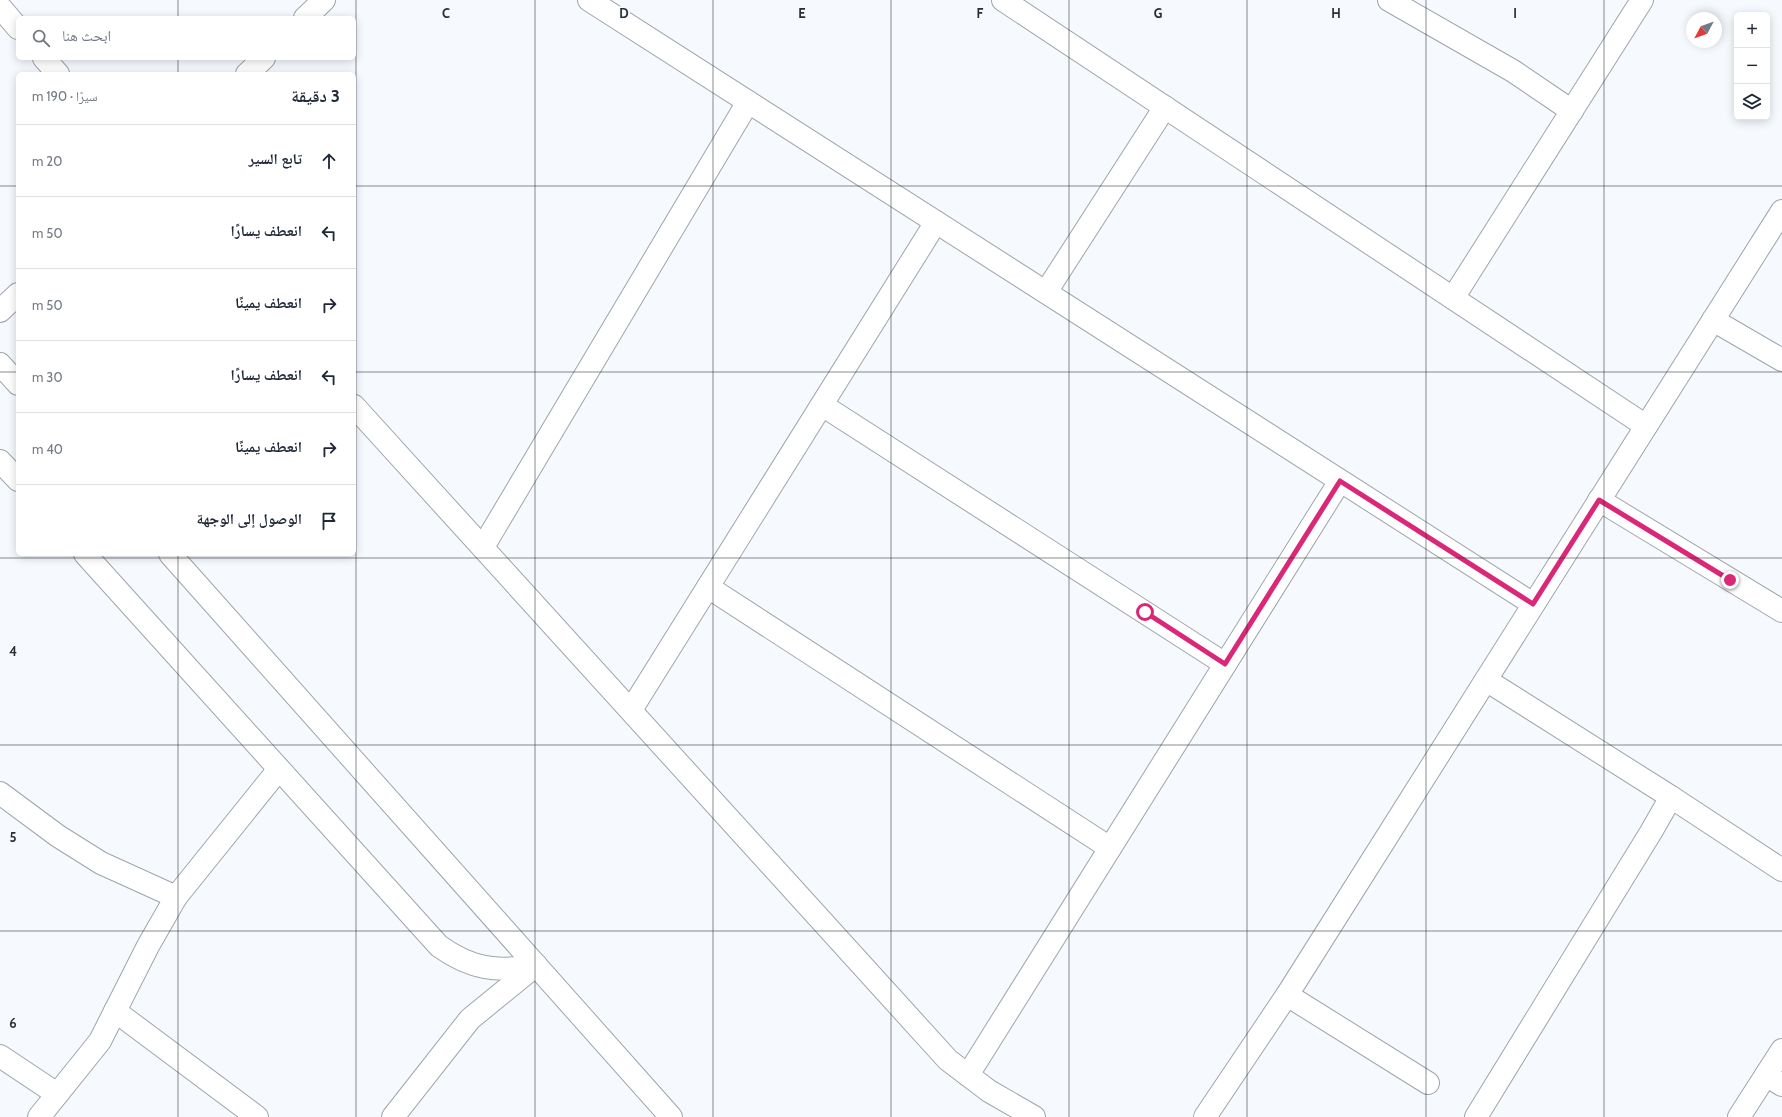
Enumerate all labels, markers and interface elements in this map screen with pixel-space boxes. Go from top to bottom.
text: C [442,5,450,21]
text: D [619,5,629,21]
text: E [798,5,806,21]
text: F [977,5,984,21]
text: G [1154,5,1163,21]
text: H [1331,5,1341,21]
text: I [1513,5,1517,21]
north arrow [1686,12,1722,48]
map controls [1734,12,1770,120]
button: + [1734,12,1770,48]
search box [16,16,356,60]
icon: search [30,27,52,49]
text: ابحث هنا [62,27,111,45]
button: − [1734,48,1770,84]
button: layers [1734,84,1770,120]
text: 3 دقيقة [291,86,340,106]
text: سيرًا · 190 m [32,88,98,104]
text: تابع السير [249,150,302,168]
icon: ahead [318,150,340,172]
text: 20 m [32,153,62,169]
text: انعطف يسارًا [231,222,302,240]
icon: left [318,222,340,244]
text: 50 m [32,225,62,241]
text: انعطف يمينًا [235,294,302,312]
icon: right [318,294,340,316]
text: 50 m [32,297,62,313]
text: انعطف يسارًا [231,366,302,384]
icon: left [318,366,340,388]
text: 30 m [32,369,62,385]
text: انعطف يمينًا [235,438,302,456]
icon: right [318,438,340,460]
text: 40 m [32,441,63,457]
text: الوصول إلى الوجهة [197,510,302,528]
icon: arrive [318,510,340,532]
route end [1721,571,1739,589]
route start [1136,603,1154,621]
text: 4 [9,643,17,659]
text: 5 [10,829,17,845]
text: 6 [9,1015,17,1031]

